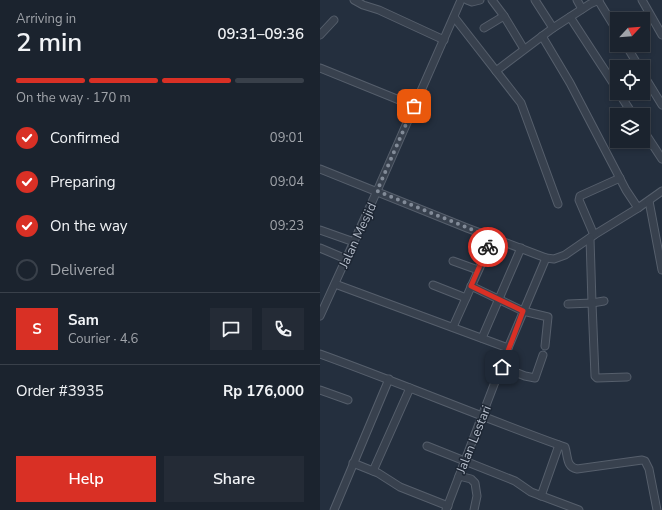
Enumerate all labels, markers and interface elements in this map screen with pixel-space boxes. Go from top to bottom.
text: Arriving in [16,10,76,28]
north arrow [610,12,650,52]
map controls [610,12,650,148]
text: 09:31–09:36 [217,24,304,44]
text: 2 min [16,25,82,60]
button: locate [610,60,650,100]
text: On the way · 170 m [16,89,131,107]
pin [397,89,431,123]
icon: bag [403,95,425,117]
button: layers [610,108,650,148]
icon: check [16,127,38,149]
text: Confirmed [50,128,120,148]
text: 09:01 [270,129,304,147]
icon: check [16,171,38,193]
text: Preparing [50,172,115,192]
text: 09:04 [270,173,304,191]
street label: Jalan Mesjid [334,200,381,272]
icon: check [16,215,38,237]
text: On the way [50,216,128,236]
text: 09:23 [270,217,304,235]
courier [468,227,508,267]
icon: bike [477,236,499,258]
text: Delivered [50,260,115,280]
button: chat [210,308,252,350]
button: phone [262,308,304,350]
text: Sam [68,310,99,330]
text: S [32,319,42,339]
text: Courier · 4.6 [68,330,138,348]
pin [485,350,519,384]
icon: home [491,356,513,378]
text: Order #3935 [16,381,104,401]
text: Rp 176,000 [223,381,304,401]
street label: Jalan Lestari [452,403,496,477]
button: Help [16,456,156,502]
button: Share [164,456,304,502]

